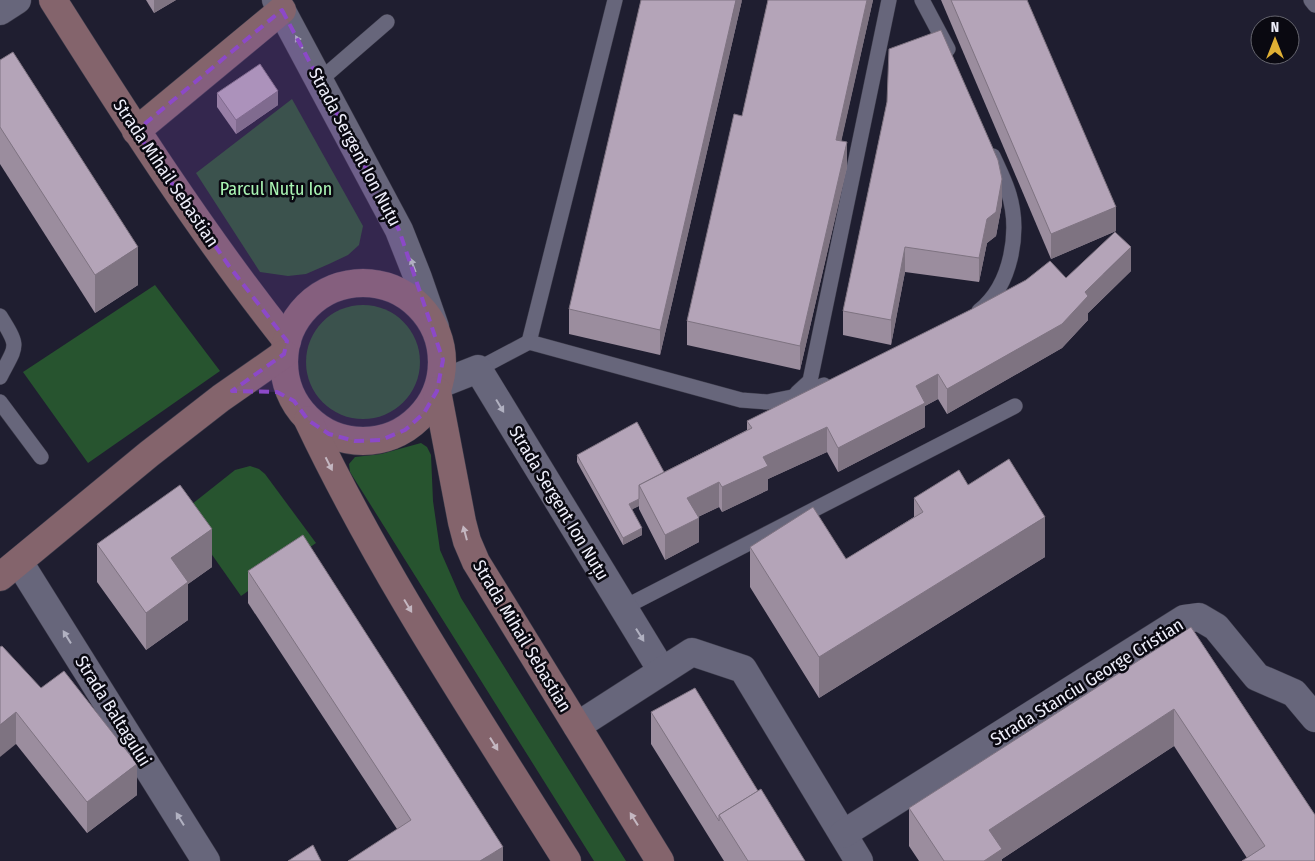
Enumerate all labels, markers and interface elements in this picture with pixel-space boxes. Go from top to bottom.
north arrow [1250,15,1300,65]
text: N [1271,19,1279,36]
one-way arrow [295,36,304,49]
street label: Strada Sergent Ion Nuțu [304,64,406,230]
street label: Strada Mihail Sebastian [108,95,224,251]
park label: Parcul Nuțu Ion [220,178,332,200]
one-way arrow [409,257,417,272]
one-way arrow [496,400,505,413]
street label: Strada Sergent Ion Nuțu [504,422,614,584]
one-way arrow [325,456,333,471]
one-way arrow [460,525,468,540]
street label: Strada Mihail Sebastian [468,556,576,716]
one-way arrow [403,599,412,612]
street label: Strada Stanciu George Cristian [987,614,1187,750]
one-way arrow [635,628,645,641]
one-way arrow [62,630,72,643]
street label: Strada Baltagului [70,652,156,770]
one-way arrow [489,737,498,750]
one-way arrow [176,813,185,826]
one-way arrow [629,813,639,826]

